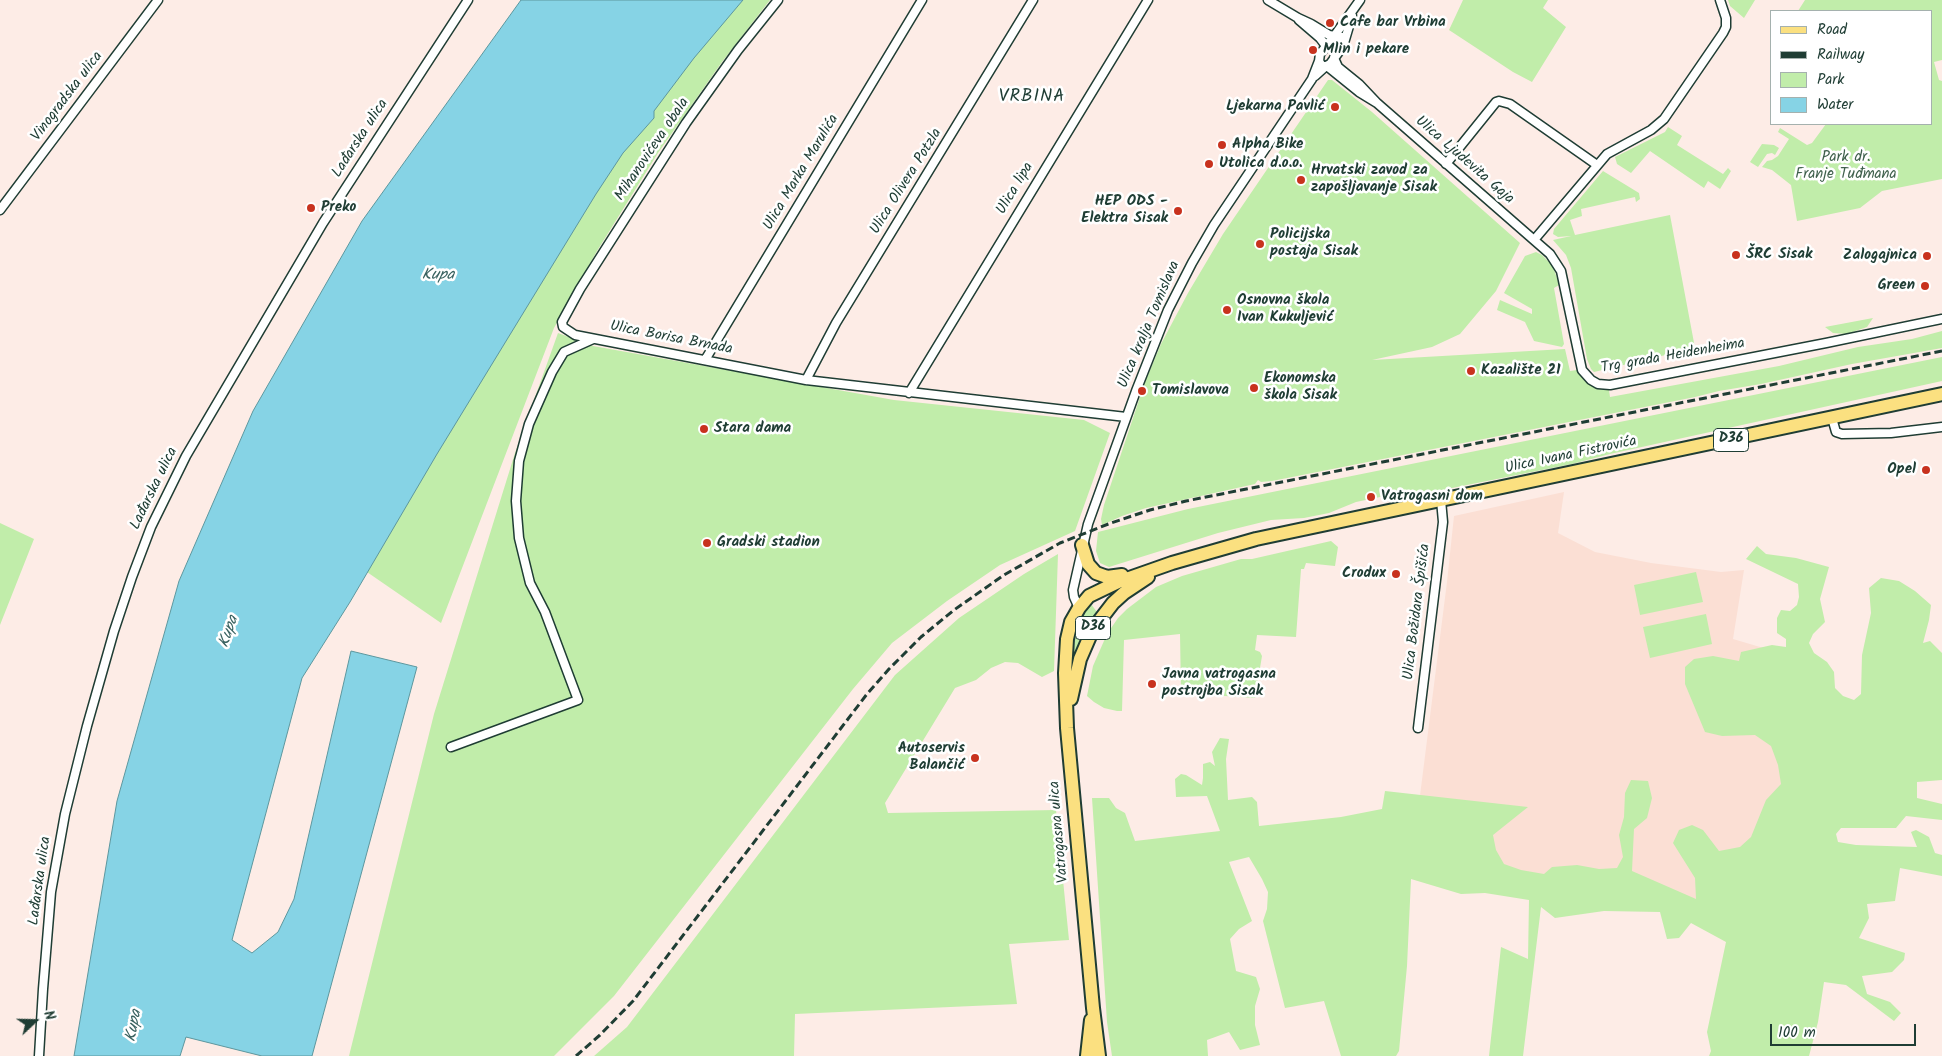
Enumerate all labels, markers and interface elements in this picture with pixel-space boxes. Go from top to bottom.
legend [1770,10,1932,125]
place label: Cafe bar Vrbina [1340,14,1446,32]
marker: Cafe bar Vrbina [1324,17,1336,29]
text: Road [1817,18,1847,42]
place label: Mlin i pekare [1323,41,1409,59]
text: Railway [1817,43,1864,67]
marker: Mlin i pekare [1307,44,1319,56]
street label: Vinogradska ulica [28,49,108,145]
text: Park [1817,68,1844,92]
district label: VRBINA [998,87,1066,109]
text: Water [1817,93,1853,117]
street label: Mihanovićeva obala [612,95,694,205]
street label: Lađarska ulica [329,97,393,181]
place label: Ljekarna Pavlić [1226,98,1325,116]
marker: Ljekarna Pavlić [1329,101,1341,113]
street label: Ulica Marka Marulića [760,112,844,234]
street label: Ulica Ljudevita Gaja [1411,113,1517,209]
street label: Ulica Olivera Potzla [867,126,947,238]
place label: Alpha Bike [1232,136,1303,154]
marker: Alpha Bike [1216,139,1228,151]
park label: Park dr. Franje Tuđmana [1795,149,1897,184]
place label: Utolica d.o.o. [1219,155,1303,173]
marker: Utolica d.o.o. [1203,158,1215,170]
street label: Ulica lipa [994,160,1038,218]
place label: Hrvatski zavod za zapošljavanje Sisak [1311,162,1437,197]
marker: Hrvatski zavod za zapošljavanje Sisak [1295,174,1307,186]
place label: HEP ODS - Elektra Sisak [1081,193,1168,228]
place label: Preko [321,199,356,217]
marker: Preko [305,202,317,214]
marker: HEP ODS - Elektra Sisak [1172,205,1184,217]
place label: Policijska postaja Sisak [1270,226,1358,261]
marker: Policijska postaja Sisak [1254,238,1266,250]
place label: ŠRC Sisak [1746,246,1812,264]
place label: Zalogajnica [1843,247,1917,265]
marker: ŠRC Sisak [1730,249,1742,261]
marker: Zalogajnica [1921,250,1933,262]
street label: Ulica kralja Tomislava [1115,259,1185,391]
water label: Kupa [422,266,454,286]
place label: Green [1878,277,1915,295]
marker: Green [1919,280,1931,292]
place label: Osnovna škola Ivan Kukuljević [1237,292,1334,327]
marker: Osnovna škola Ivan Kukuljević [1221,304,1233,316]
street label: Ulica Borisa Brnada [608,318,734,360]
street label: Trg grada Heidenheima [1600,335,1746,379]
place label: Kazalište 21 [1481,362,1561,380]
marker: Kazalište 21 [1465,365,1477,377]
place label: Ekonomska škola Sisak [1264,370,1337,405]
place label: Tomislavova [1152,382,1229,400]
marker: Ekonomska škola Sisak [1248,382,1260,394]
marker: Tomislavova [1136,385,1148,397]
place label: Stara dama [714,420,791,438]
marker: Stara dama [698,423,710,435]
road number: D36 [1714,428,1748,452]
street label: Ulica Ivana Fistrovića [1504,433,1638,479]
street label: Lađarska ulica [127,445,183,533]
place label: Opel [1887,461,1916,479]
marker: Opel [1920,464,1932,476]
place label: Vatrogasni dom [1381,488,1483,506]
marker: Vatrogasni dom [1365,491,1377,503]
place label: Gradski stadion [717,534,820,552]
marker: Gradski stadion [701,537,713,549]
street label: Ulica Božidara Špišića [1401,543,1435,681]
place label: Crodux [1342,565,1386,583]
marker: Crodux [1390,568,1402,580]
water label: Kupa [216,614,244,650]
road number: D36 [1076,616,1110,640]
place label: Javna vatrogasna postrojba Sisak [1162,666,1276,701]
marker: Javna vatrogasna postrojba Sisak [1146,678,1158,690]
place label: Autoservis Balančić [898,740,965,775]
marker: Autoservis Balančić [969,752,981,764]
street label: Vatrogasna ulica [1047,780,1073,884]
street label: Lađarska ulica [26,835,56,927]
north arrow [10,996,60,1046]
text: N [37,1008,61,1024]
water label: Kupa [123,1008,147,1044]
scale bar [1772,1014,1918,1046]
text: 100 m [1778,1021,1816,1045]

